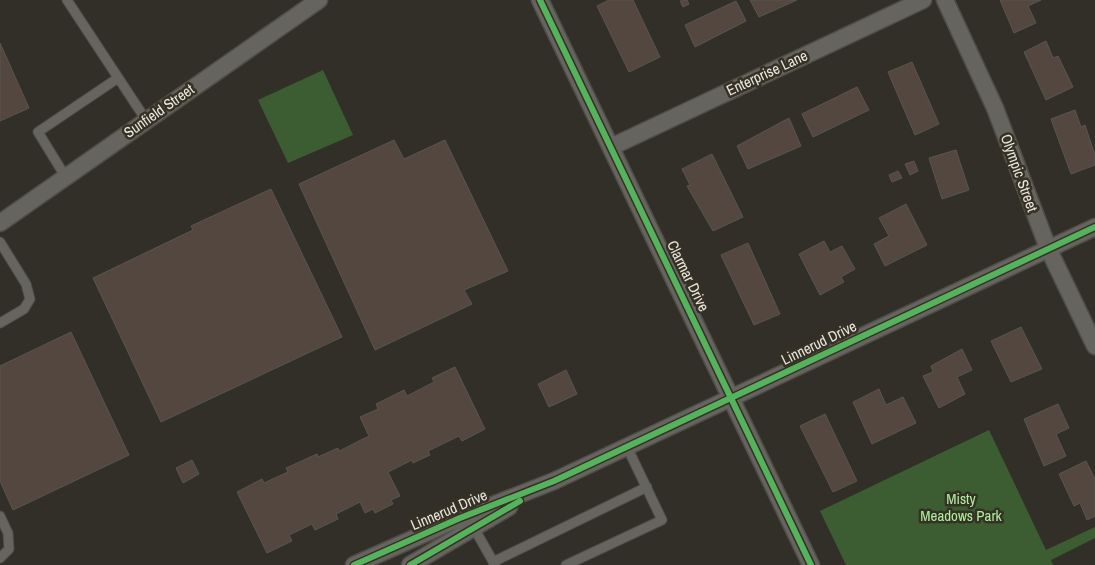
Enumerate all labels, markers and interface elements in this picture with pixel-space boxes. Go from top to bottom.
street label: Enterprise Lane [723,44,811,101]
street label: Sunfield Street [119,78,199,143]
street label: Olympic Street [996,131,1043,215]
street label: Clarmar Drive [662,237,715,315]
street label: Linnerud Drive [778,315,860,370]
street label: Linnerud Drive [407,484,490,535]
park label: Misty Meadows Park [920,488,1003,526]

